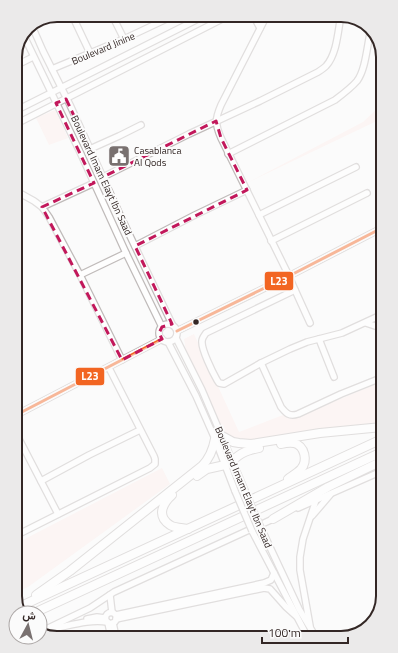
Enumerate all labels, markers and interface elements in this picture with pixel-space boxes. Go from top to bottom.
street label: Boulevard Jinine [69,28,137,69]
street label: Boulevard Imam Elayt Ibn Saad [67,113,136,237]
public building icon: Casablanca Al Qods [106,143,132,169]
place label: Casablanca Al Qods [134,143,181,170]
line badge: L23 [264,271,294,291]
text: L23 [270,273,288,289]
unlabelled marker [191,317,201,327]
line badge: L23 [75,367,105,386]
text: L23 [81,368,99,384]
street label: Boulevard Imam Elayt Ibn Saad [211,424,276,550]
north arrow [8,605,48,645]
text: ش [22,606,37,624]
scale bar [262,619,348,645]
text: 100 m [268,623,301,642]

